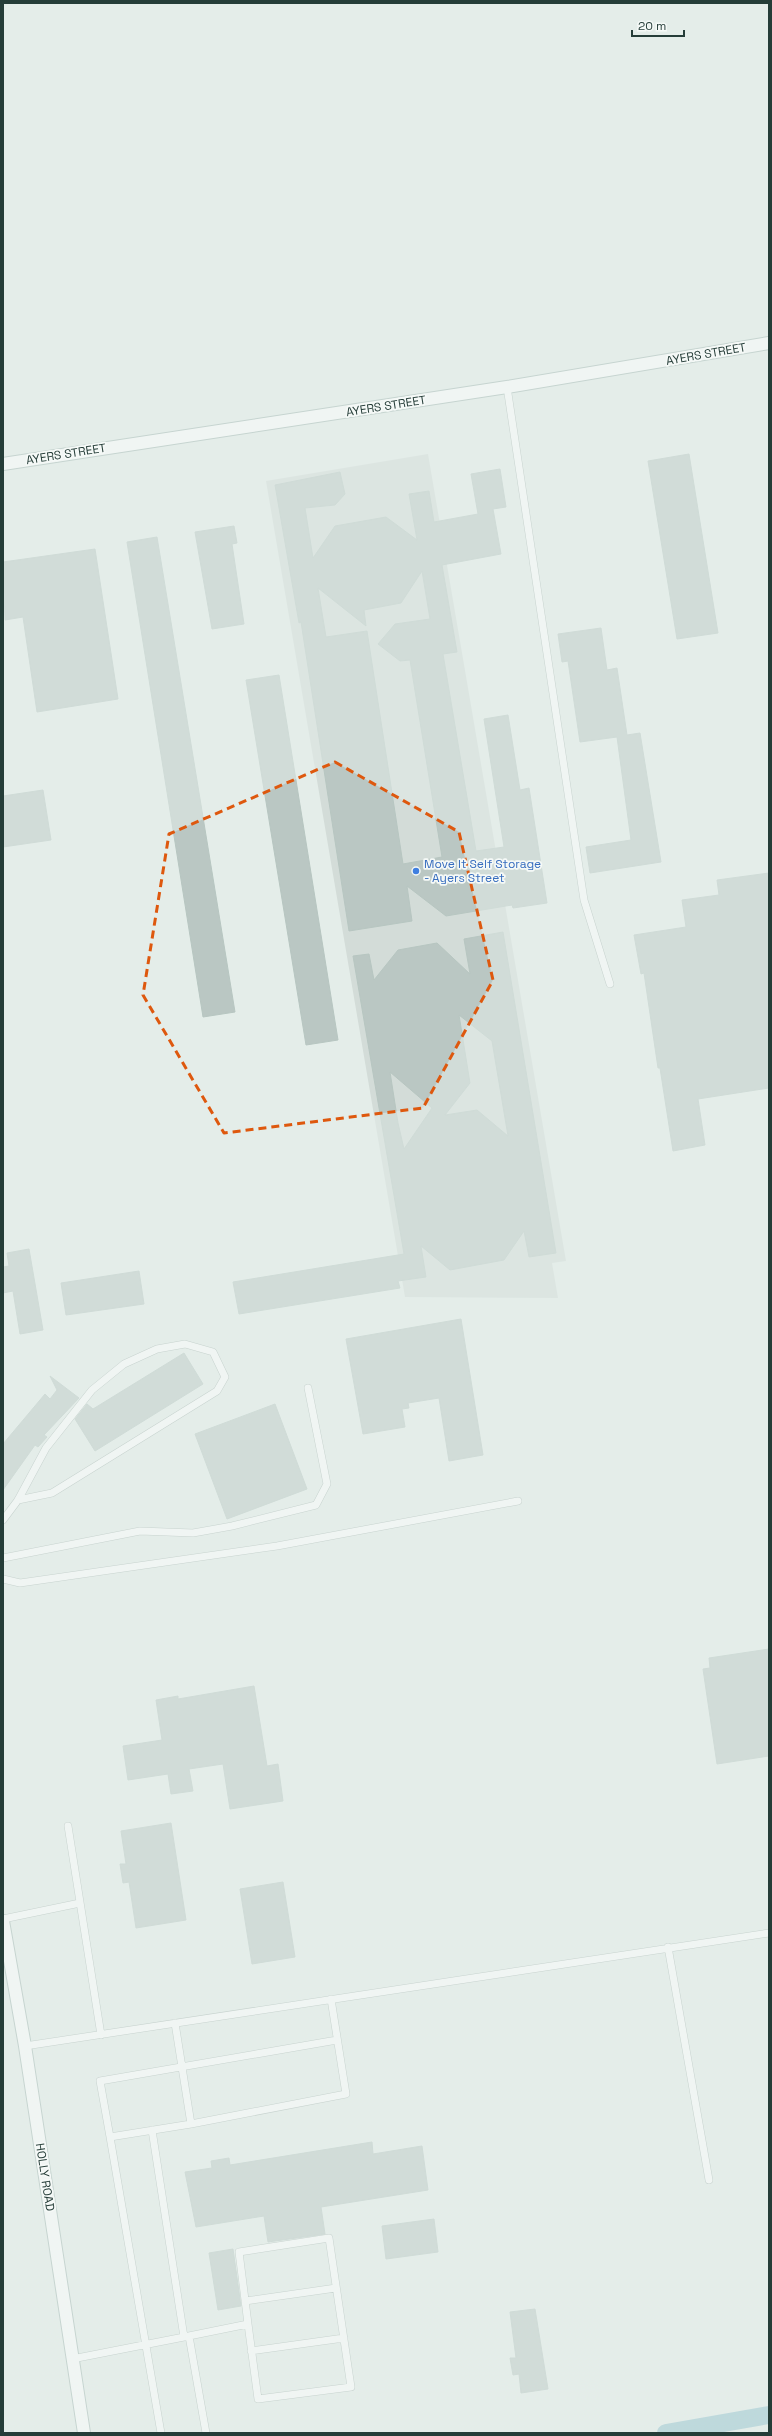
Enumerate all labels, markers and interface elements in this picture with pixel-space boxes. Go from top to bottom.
scale bar [632,12,684,38]
text: 20 m [638,18,666,34]
street label: AYERS STREET [665,339,747,369]
street label: AYERS STREET [345,392,427,420]
street label: AYERS STREET [25,440,107,468]
place label: Move It Self Storage - Ayers Street [424,856,541,886]
marker: Move It Self Storage - Ayers Street [411,866,421,876]
street label: HOLLY ROAD [32,2142,58,2212]

